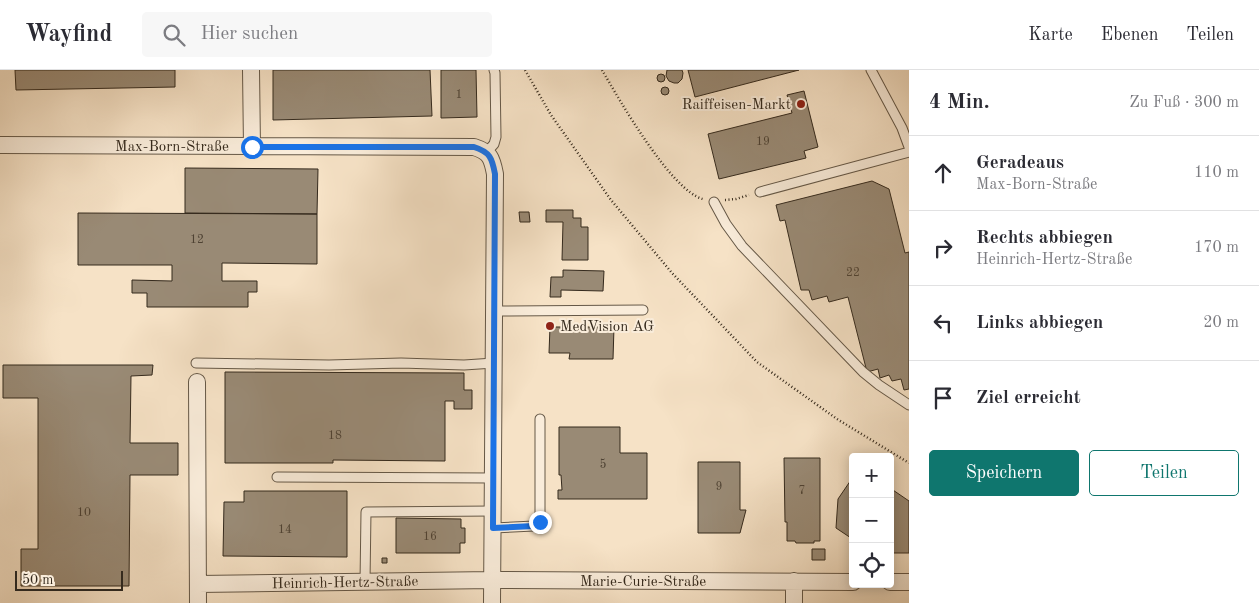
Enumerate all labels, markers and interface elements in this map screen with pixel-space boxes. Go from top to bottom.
search box [142,12,492,57]
icon: search [160,21,188,49]
text: Wayfind [25,23,112,47]
text: Hier suchen [200,25,298,44]
text: Karte [1028,26,1073,44]
text: Ebenen [1101,26,1158,44]
text: Teilen [1186,26,1234,44]
house number: 1 [456,89,462,101]
text: 4 Min. [929,92,990,113]
text: Zu Fuß · 300 m [1129,95,1239,111]
place label: Raiffeisen-Markt [682,98,791,113]
marker: Raiffeisen-Markt [795,98,807,110]
route start [241,136,264,159]
house number: 19 [756,136,770,148]
street label: Max-Born-Straße [115,140,229,155]
text: Geradeaus [976,154,1064,173]
icon: ahead [929,159,957,187]
text: 110 m [1194,165,1239,181]
text: Max-Born-Straße [976,177,1097,193]
text: Rechts abbiegen [976,229,1113,248]
house number: 12 [190,234,204,246]
icon: right [929,234,957,262]
text: 170 m [1194,240,1239,256]
text: Heinrich-Hertz-Straße [976,252,1132,268]
house number: 22 [846,267,860,279]
icon: left [929,309,957,337]
text: Links abbiegen [976,314,1103,333]
text: 20 m [1203,315,1239,331]
marker: MedVision AG [544,320,556,332]
place label: MedVision AG [560,320,654,335]
icon: arrive [929,384,957,412]
text: Ziel erreicht [976,389,1081,408]
house number: 18 [328,430,342,442]
button: Speichern [929,450,1079,496]
button: Teilen [1089,450,1239,496]
map controls [849,453,894,588]
button: + [849,453,894,498]
house number: 5 [600,458,607,471]
house number: 9 [716,481,722,493]
house number: 7 [799,485,805,497]
button: − [849,498,894,543]
house number: 10 [77,507,91,519]
route end [529,511,552,534]
house number: 14 [278,524,292,536]
house number: 16 [423,531,437,543]
button: locate [849,543,894,588]
scale bar [15,568,122,591]
text: 50 m [22,573,53,587]
street label: Heinrich-Hertz-Straße [272,575,418,592]
street label: Marie-Curie-Straße [580,575,706,590]

